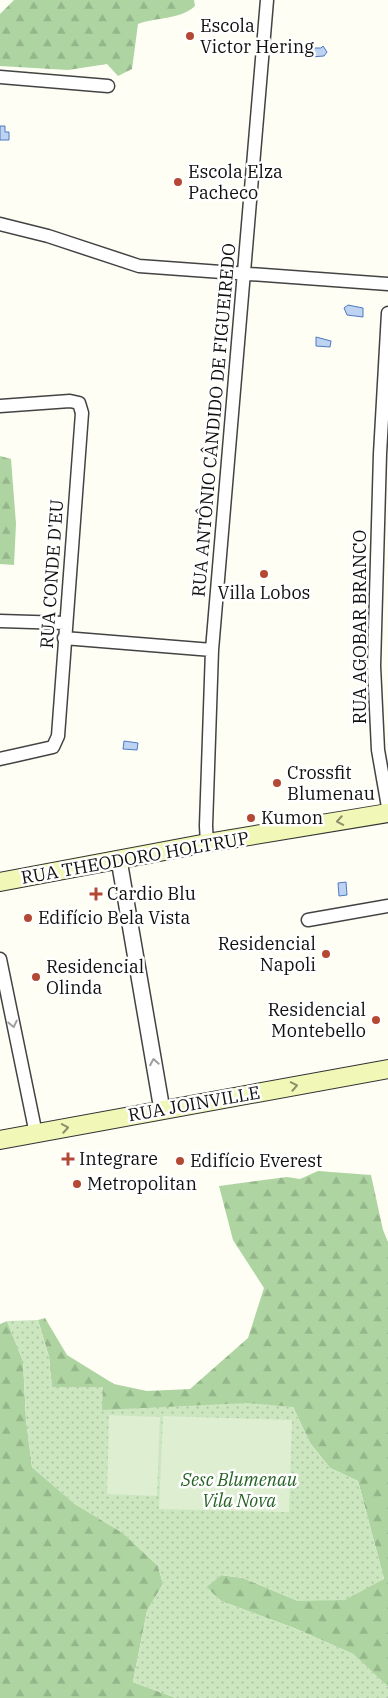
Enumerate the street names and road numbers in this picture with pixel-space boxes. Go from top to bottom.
street label: RUA ANTÔNIO CÂNDIDO DE FIGUEIREDO [187,242,240,598]
street label: RUA CONDE D'EU [35,499,68,649]
street label: RUA AGOBAR BRANCO [348,530,371,724]
street label: RUA THEODORO HOLTRUP [19,826,251,889]
street label: RUA JOINVILLE [126,1081,262,1126]

